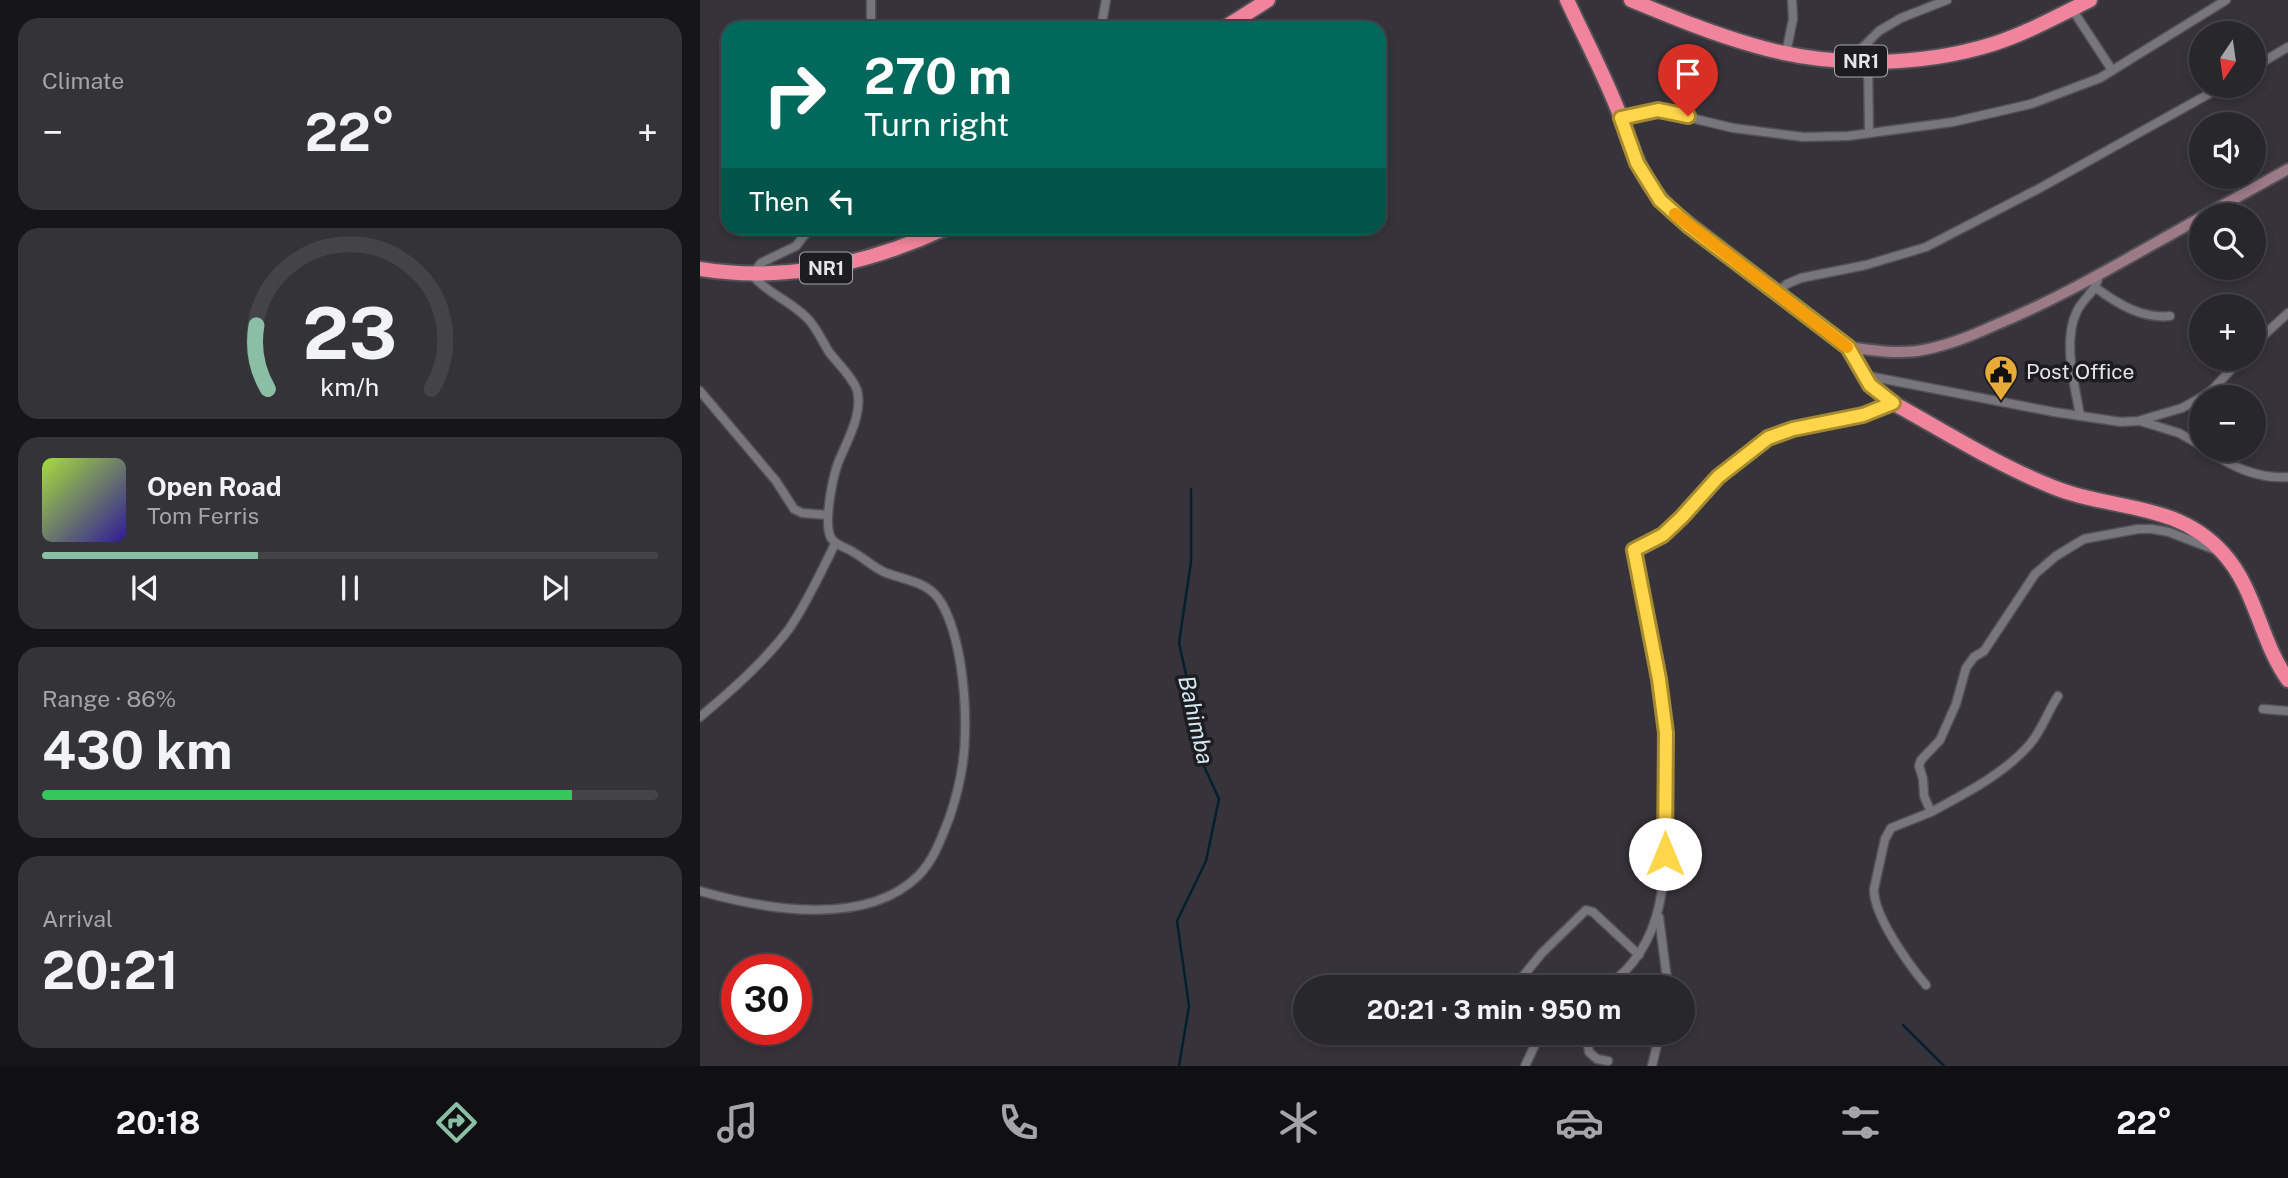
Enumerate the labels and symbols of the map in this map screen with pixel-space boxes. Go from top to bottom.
north arrow [2189,21,2266,98]
pin [1658,44,1718,116]
road number: NR1 [1835,45,1887,76]
road number: NR1 [800,252,852,284]
public building icon: Post Office [1982,353,2020,402]
place label: Post Office [2026,359,2134,384]
water label: Bahimba [1173,673,1220,767]
position arrow [1628,817,1702,891]
speed limit sign: 30 [721,954,812,1045]

